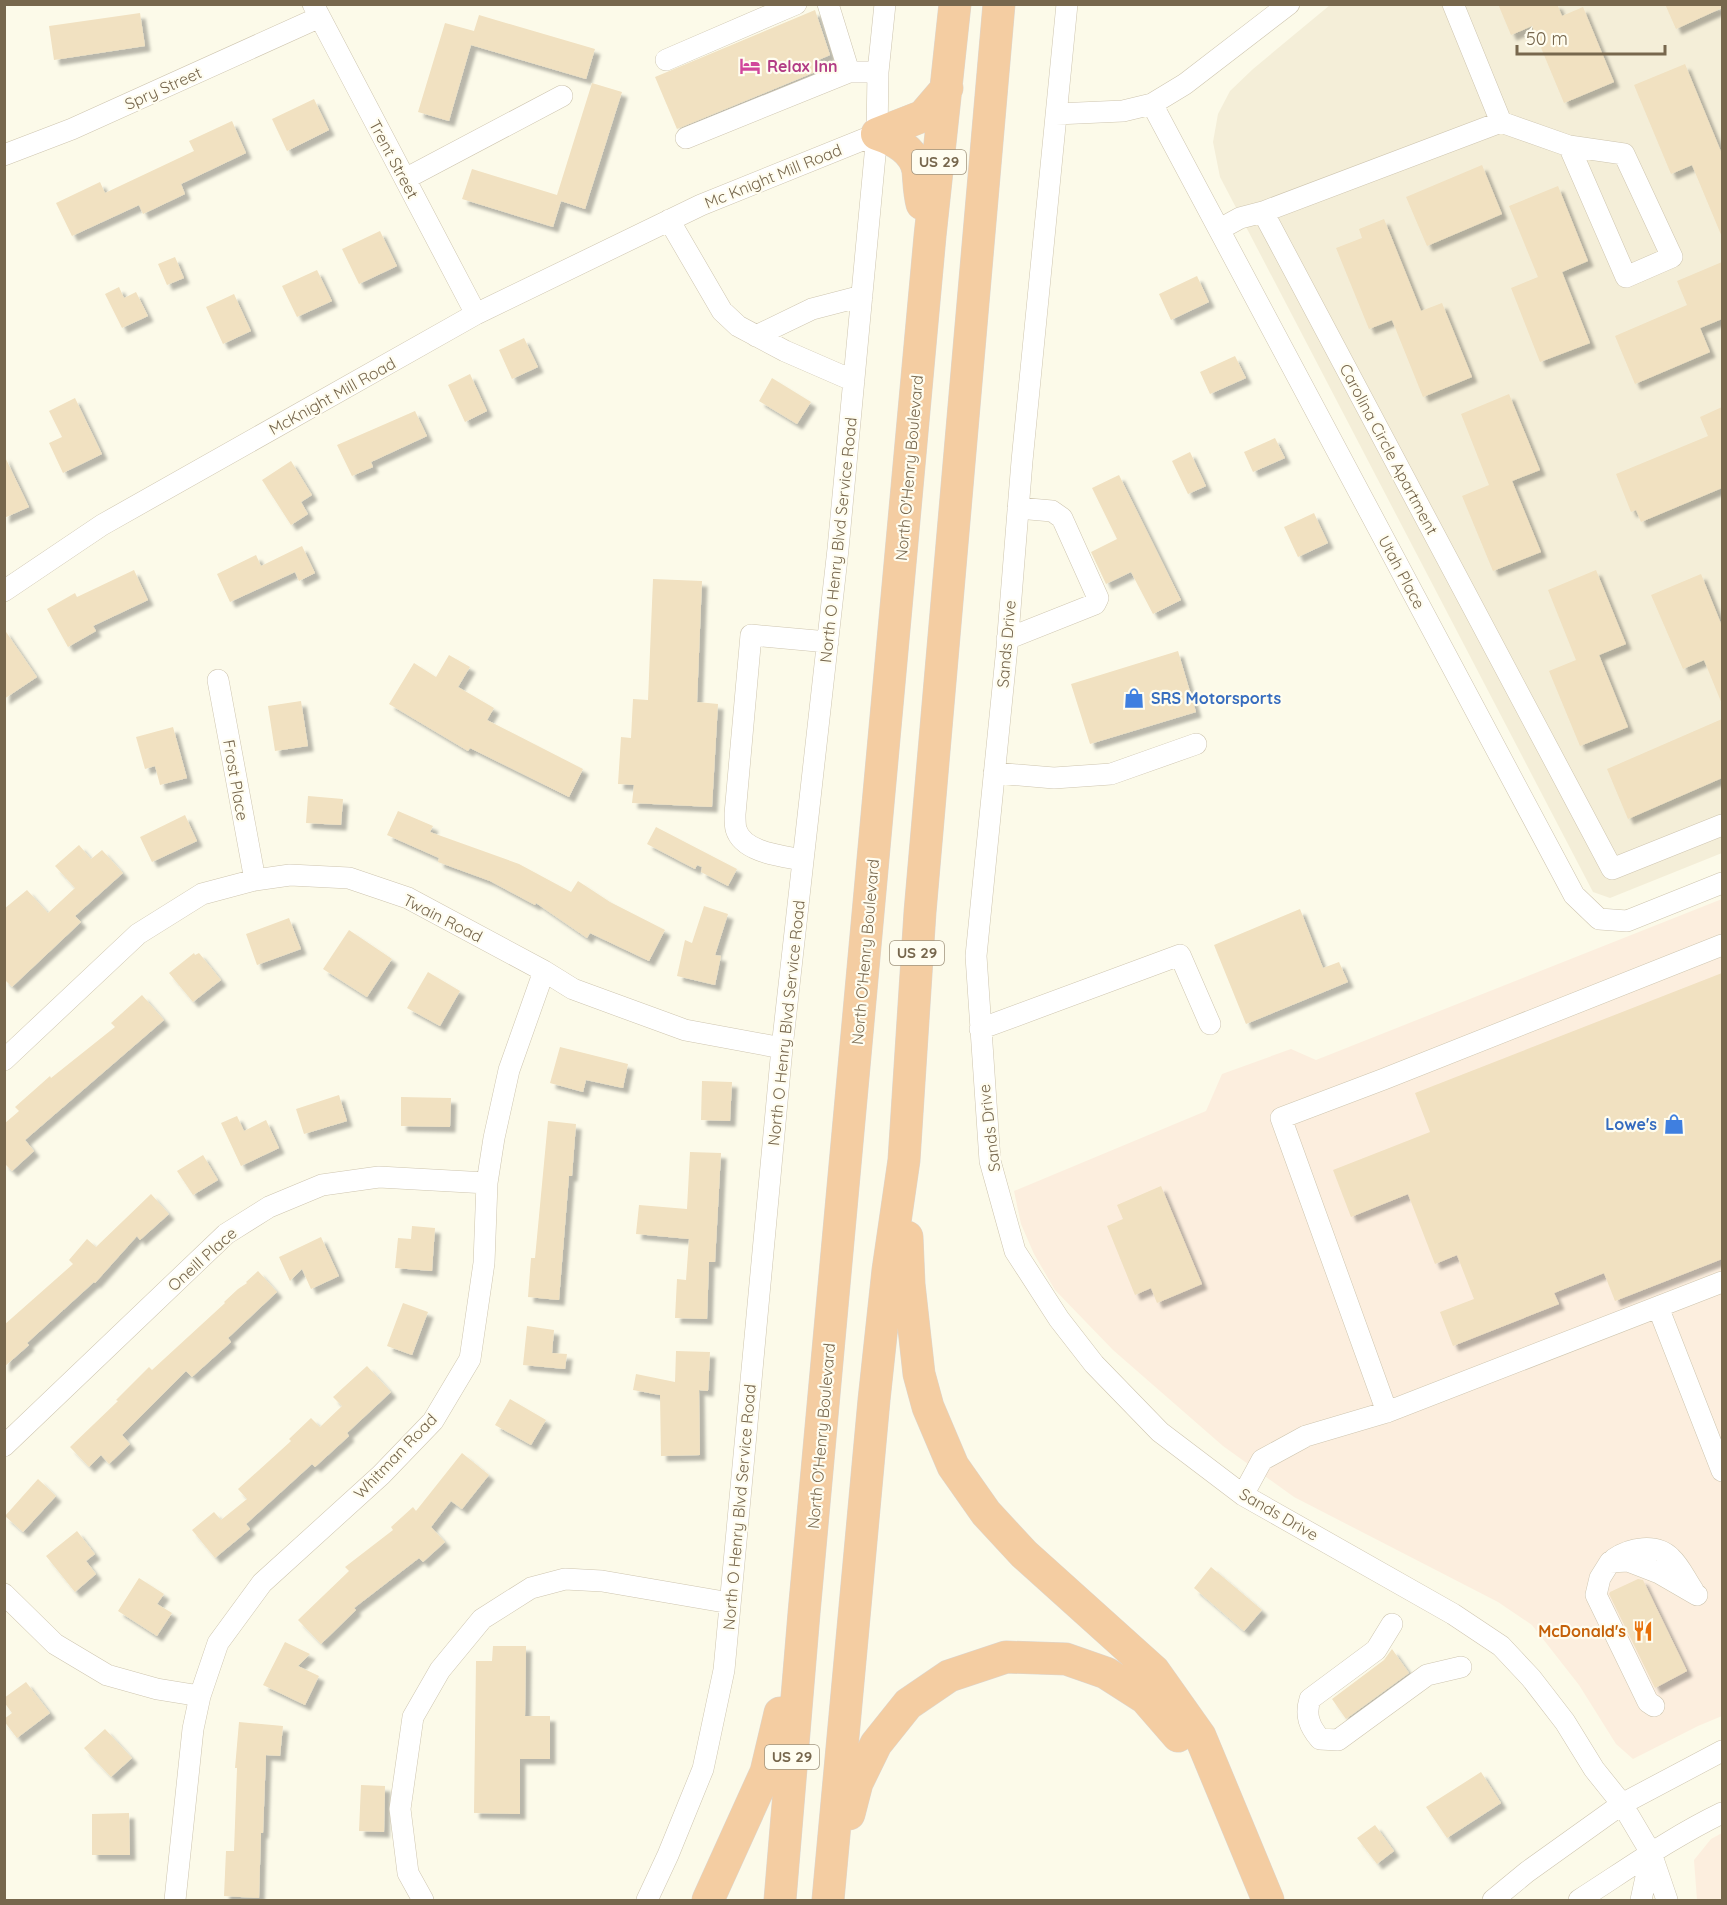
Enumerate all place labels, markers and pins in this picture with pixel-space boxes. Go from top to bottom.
hotel icon: Relax Inn [738,54,762,78]
place label: Relax Inn [767,56,837,76]
shop icon: SRS Motorsports [1122,686,1146,710]
place label: SRS Motorsports [1151,688,1282,708]
shop icon: Lowe's [1662,1112,1686,1136]
place label: Lowe's [1605,1114,1657,1134]
restaurant icon: McDonald's [1631,1619,1655,1643]
place label: McDonald's [1538,1621,1626,1641]

